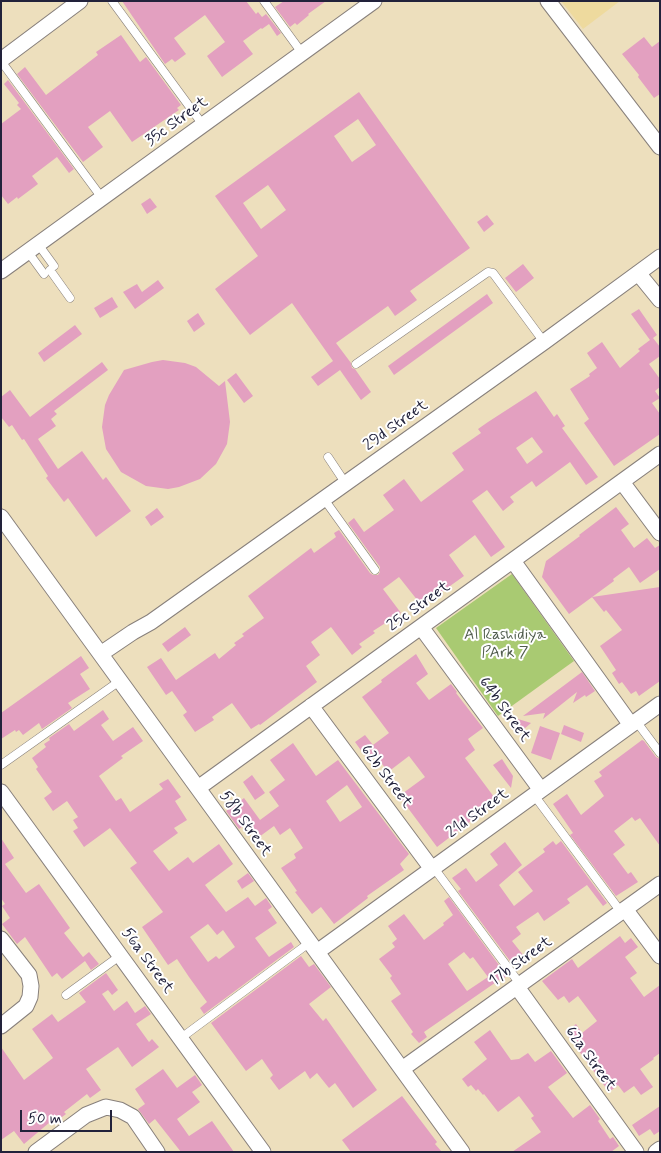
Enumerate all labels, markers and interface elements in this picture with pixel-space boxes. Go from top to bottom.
street label: 35c Street [142,93,212,151]
street label: 29d Street [360,396,432,456]
street label: 25c Street [384,578,454,636]
park label: Al Rashidiya PArk 7 [464,626,546,664]
street label: 64b Street [474,674,534,746]
street label: 62b Street [356,741,416,813]
street label: 21d Street [443,785,513,843]
street label: 58b Street [215,787,275,861]
street label: 56a Street [117,924,177,998]
street label: 17b Street [486,933,556,991]
street label: 62a Street [560,1023,620,1095]
scale bar [22,1100,115,1132]
text: 50 m [28,1109,62,1129]

